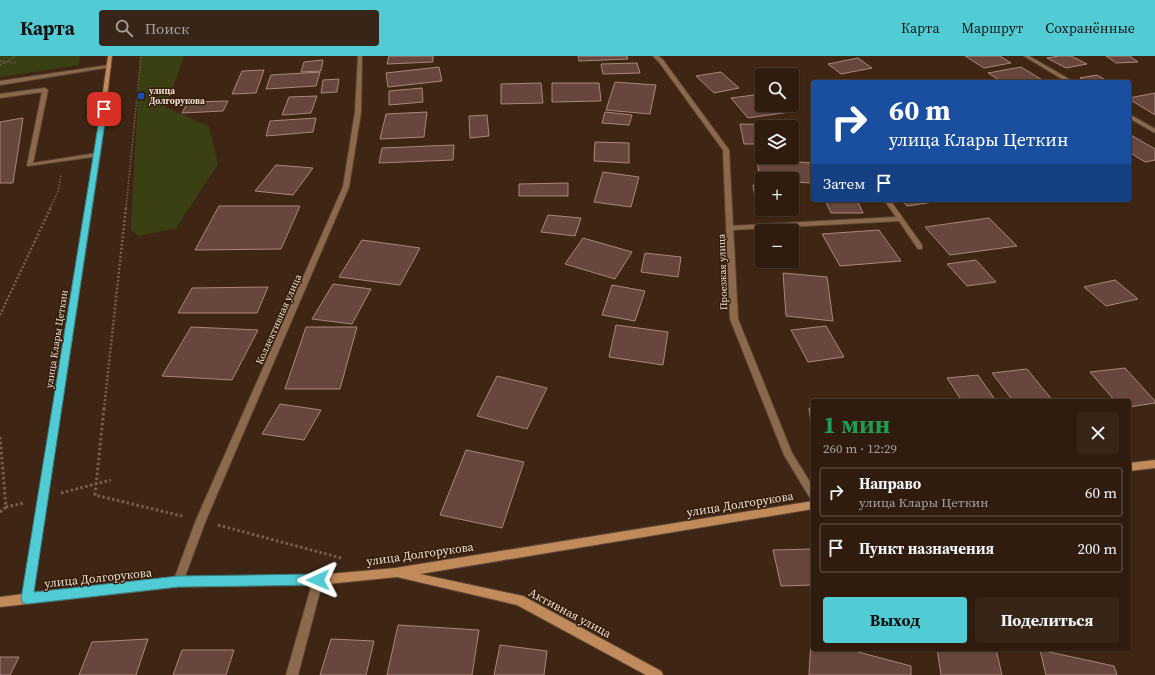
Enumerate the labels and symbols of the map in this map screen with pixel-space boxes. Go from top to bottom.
place label: улица Долгорукова [148,85,205,107]
marker: улица Долгорукова [136,91,146,101]
pin [87,92,121,126]
street label: Проезжая улица [715,233,730,310]
street label: Коллективная улица [253,271,305,366]
street label: улица Клары Цеткин [42,289,71,389]
street label: улица Долгорукова [685,488,796,520]
street label: улица Долгорукова [365,538,476,569]
position arrow [297,559,339,601]
street label: улица Долгорукова [43,564,153,592]
street label: Активная улица [526,584,615,642]

